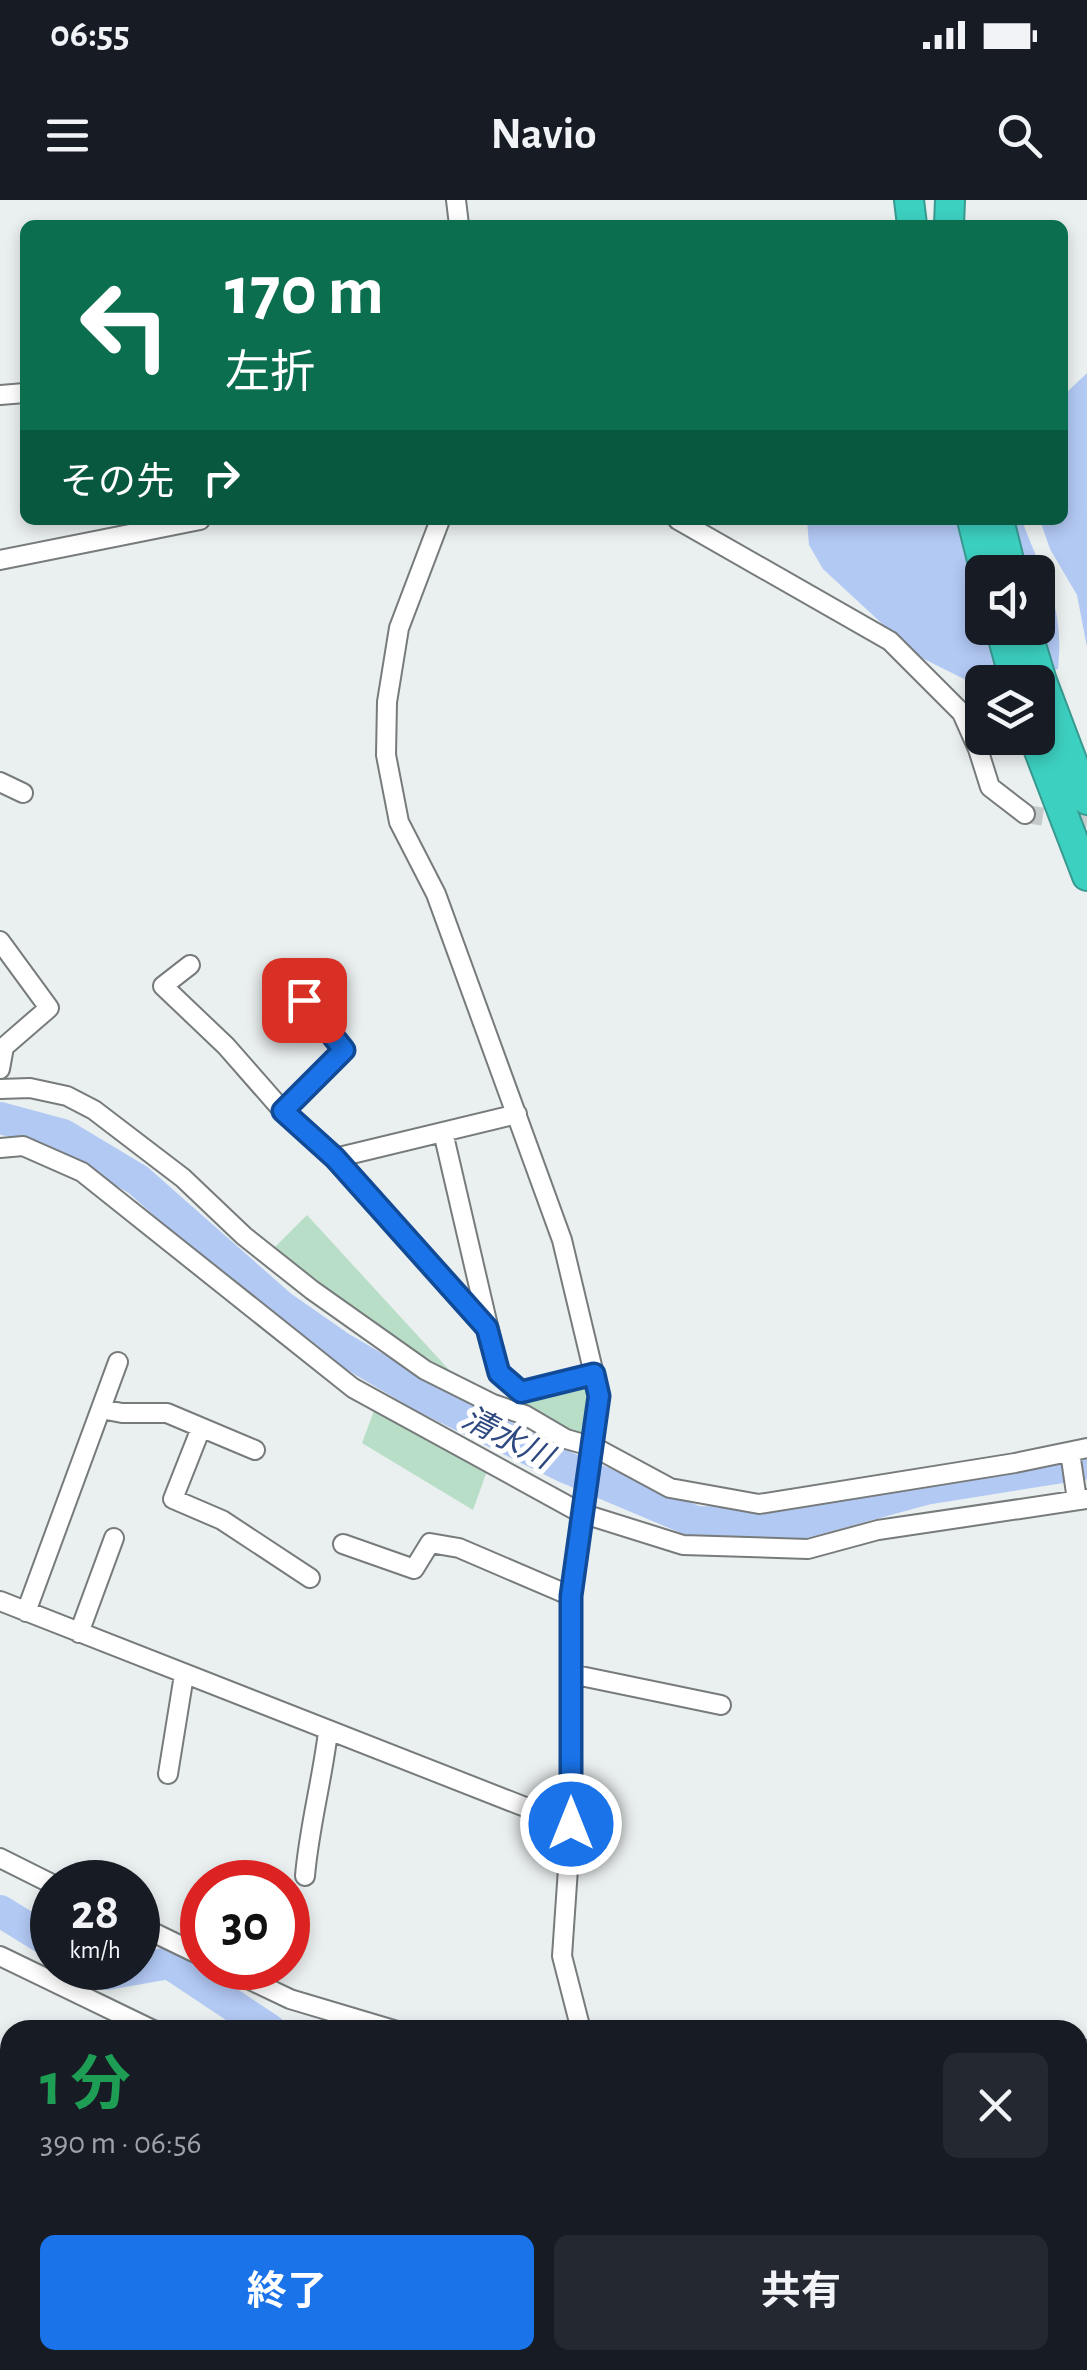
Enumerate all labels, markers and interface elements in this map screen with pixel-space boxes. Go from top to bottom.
text: 06:55 [50,16,130,54]
icon: menu [40,108,95,163]
icon: search [992,108,1047,163]
text: Navio [491,112,596,157]
text: 170 m [225,257,384,327]
icon: left [60,260,190,390]
text: 左折 [225,351,315,396]
icon: right [194,450,249,505]
text: その先 [60,464,174,502]
map controls [965,555,1055,755]
button: sound [965,555,1055,645]
button: layers [965,665,1055,755]
pin [262,958,347,1043]
icon: arrive [277,973,332,1028]
water label: 清水川 [457,1401,560,1475]
position arrow [519,1772,623,1876]
speed limit sign: 30 [180,1860,310,1990]
text: 28 [71,1888,119,1938]
text: km/h [69,1938,121,1963]
button: close [943,2053,1048,2158]
text: 1 分 [40,2056,131,2116]
text: 390 m · 06:56 [40,2127,202,2159]
button: 終了 [40,2235,534,2350]
button: 共有 [554,2235,1048,2350]

